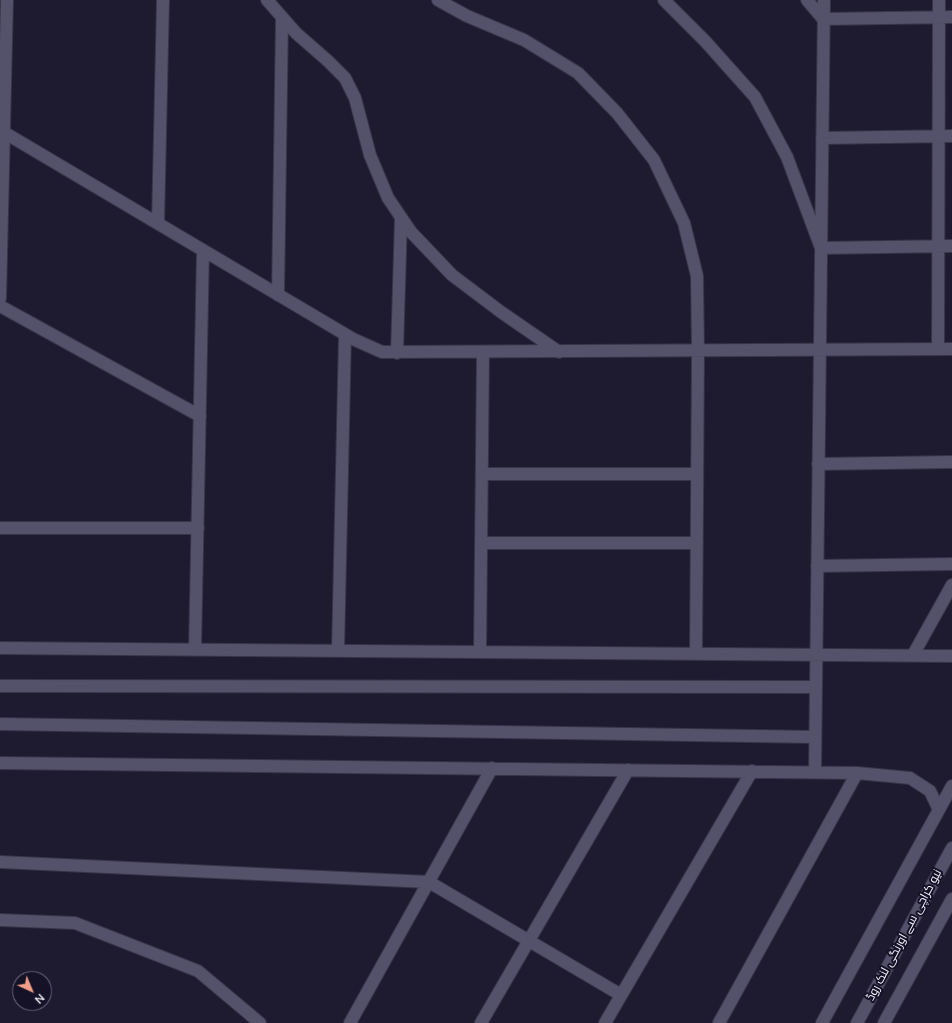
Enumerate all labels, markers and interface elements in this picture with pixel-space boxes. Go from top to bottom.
street label: نیو کراچی سے اورنگی لنک روڈ [863,867,945,1003]
north arrow [12,971,52,1011]
text: N [32,991,47,1007]

